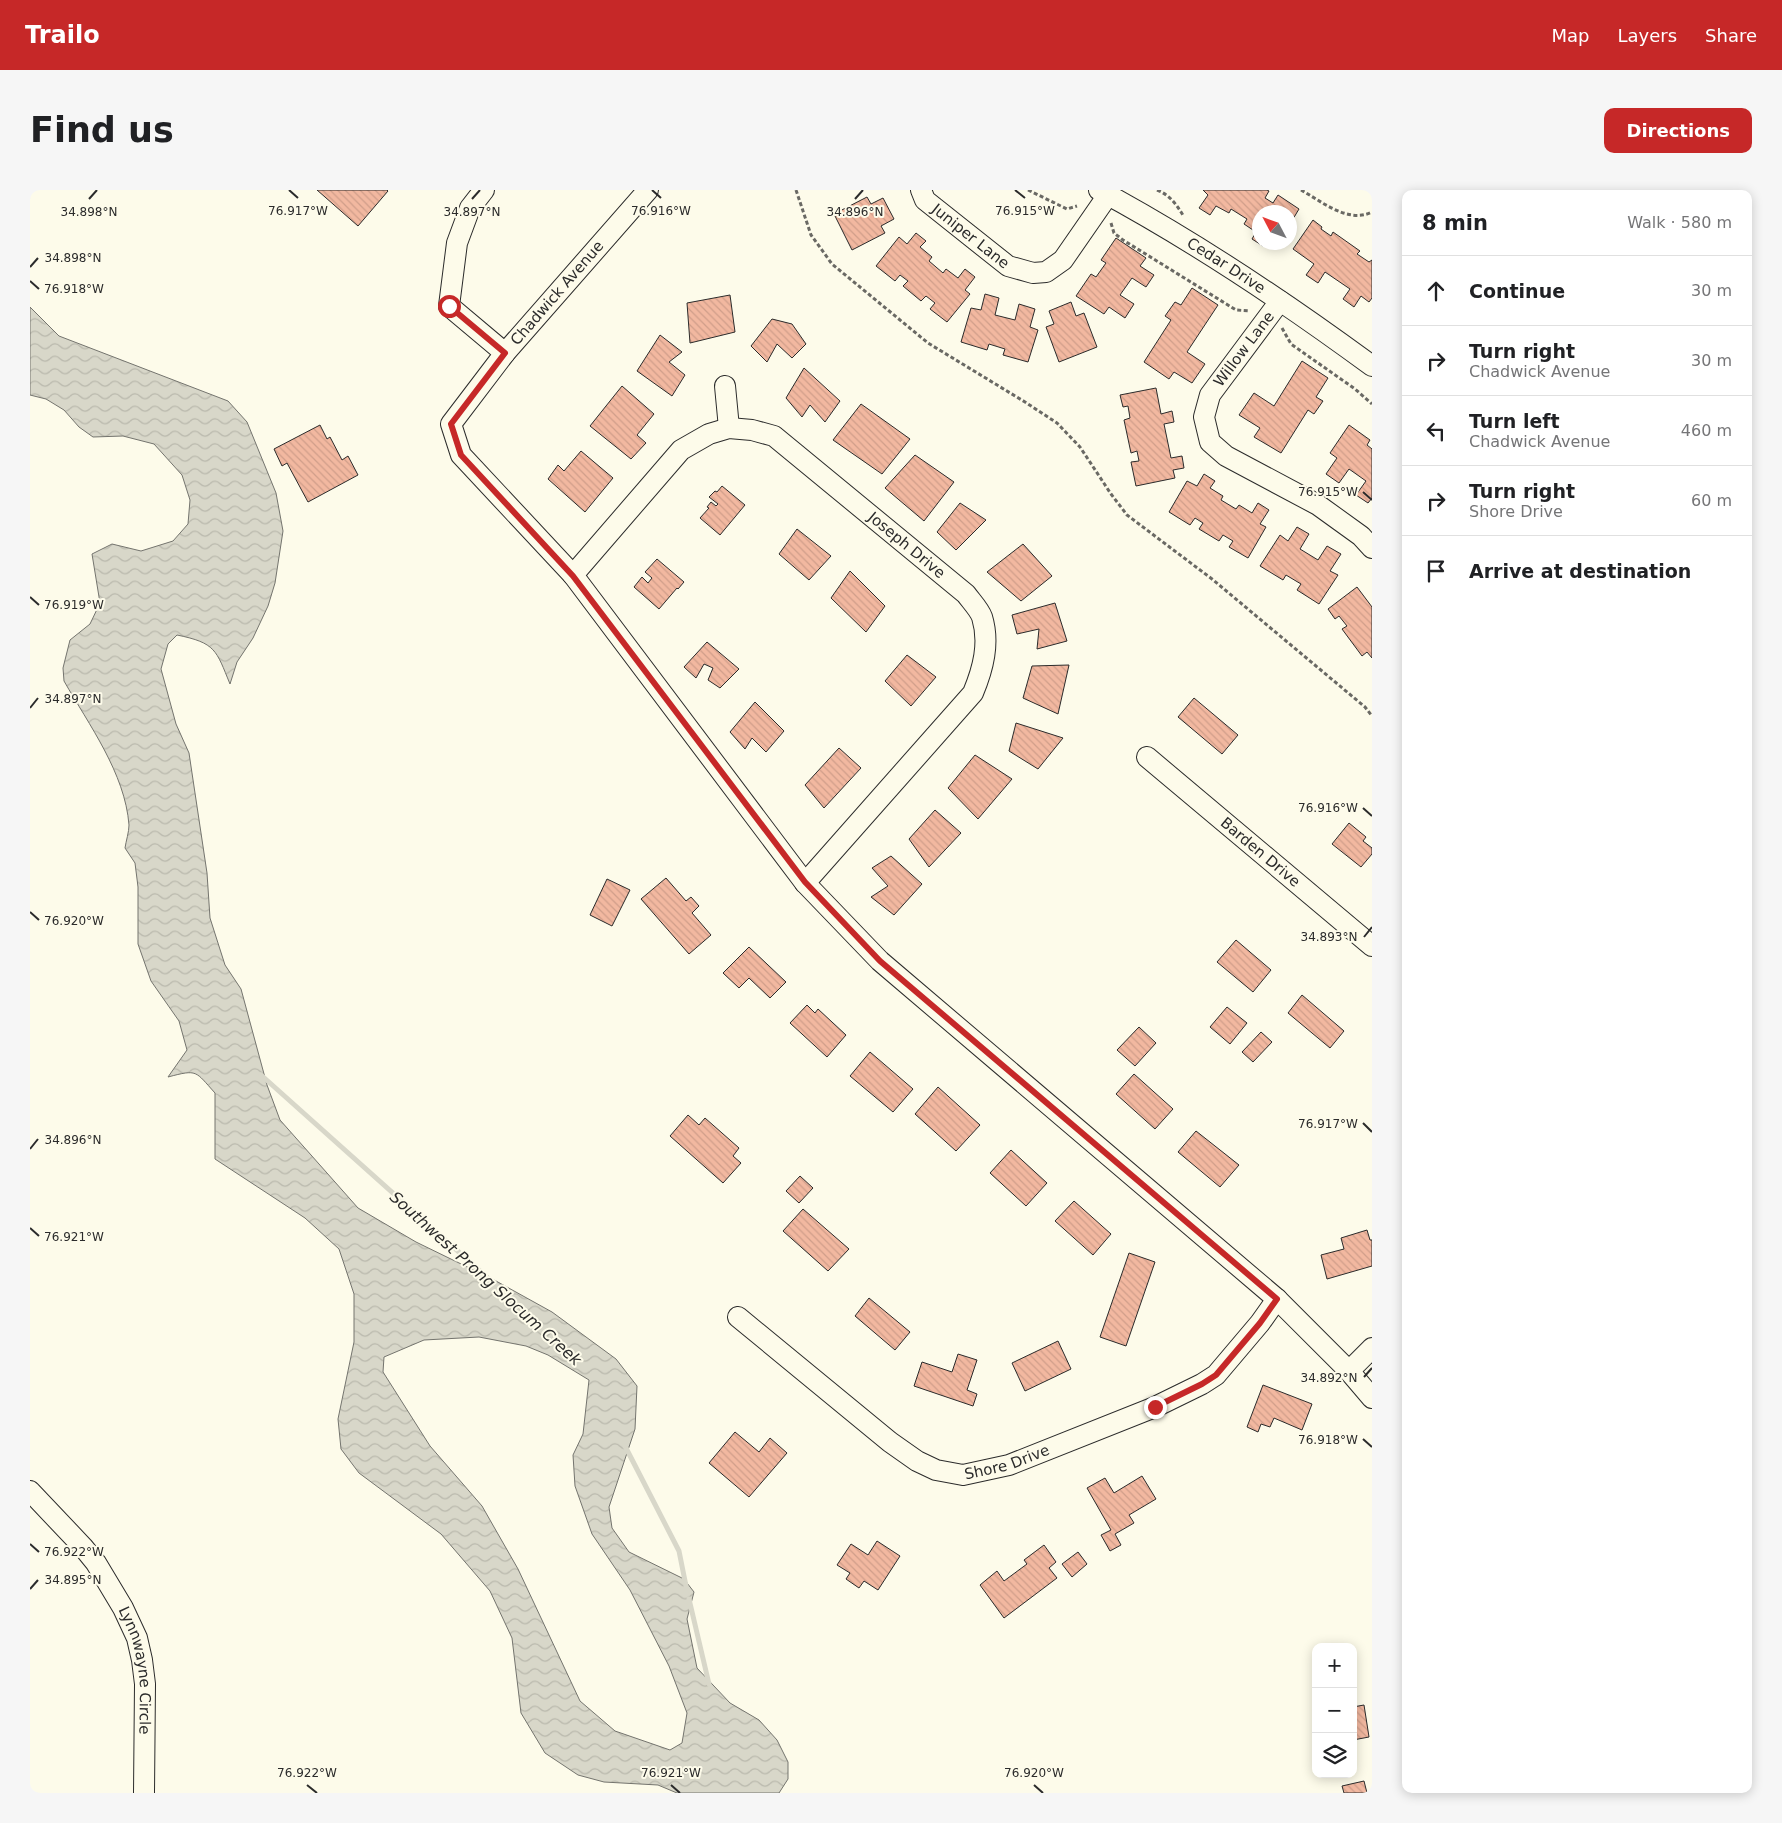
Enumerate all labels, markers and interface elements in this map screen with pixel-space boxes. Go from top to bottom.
text: Trailo [25,21,100,49]
text: Map [1551,25,1589,46]
text: Layers [1617,25,1677,46]
text: Share [1705,25,1757,46]
button: Directions [1604,108,1752,153]
text: Find us [30,110,174,150]
street label: Juniper Lane [928,199,1013,272]
text: 76.917°W [268,204,328,218]
text: 76.916°W [631,204,691,218]
text: 76.915°W [995,204,1055,218]
text: 34.898°N [61,205,117,219]
text: 34.897°N [444,205,500,219]
text: 34.896°N [827,205,883,219]
north arrow [1252,205,1297,250]
text: 8 min [1422,211,1488,235]
text: Walk · 580 m [1627,213,1732,232]
street label: Cedar Drive [1184,234,1269,297]
street label: Chadwick Avenue [507,237,607,349]
text: 34.898°N [45,251,101,265]
icon: ahead [1422,277,1450,305]
text: Continue [1469,280,1565,302]
text: 30 m [1691,281,1732,300]
text: 76.918°W [44,282,104,296]
route start [438,295,461,318]
street label: Willow Lane [1210,308,1278,390]
text: Turn right [1469,340,1575,362]
icon: right [1422,347,1450,375]
text: 30 m [1691,351,1732,370]
text: Chadwick Avenue [1469,362,1610,381]
text: Turn left [1469,410,1560,432]
icon: left [1422,417,1450,445]
text: 460 m [1681,421,1732,440]
text: Chadwick Avenue [1469,432,1610,451]
text: Turn right [1469,480,1575,502]
text: 76.915°W [1298,485,1358,499]
icon: right [1422,487,1450,515]
text: 60 m [1691,491,1732,510]
text: Shore Drive [1469,502,1563,521]
street label: Joseph Drive [864,508,949,582]
icon: arrive [1422,557,1450,585]
text: Arrive at destination [1469,560,1691,582]
text: 76.919°W [44,598,104,612]
text: 34.897°N [45,692,101,706]
text: 76.916°W [1298,801,1358,815]
street label: Barden Drive [1217,814,1304,891]
text: 76.920°W [44,914,104,928]
text: 34.893°N [1301,930,1357,944]
text: 76.917°W [1298,1117,1358,1131]
text: 34.896°N [45,1133,101,1147]
water label: Southwest Prong Slocum Creek [386,1187,586,1370]
text: 76.921°W [44,1230,104,1244]
text: 34.892°N [1301,1371,1357,1385]
route end [1144,1396,1167,1419]
text: 76.918°W [1298,1433,1358,1447]
street label: Shore Drive [963,1441,1052,1483]
text: 76.922°W [44,1545,104,1559]
text: 34.895°N [45,1573,101,1587]
street label: Lynnwayne Circle [115,1604,154,1735]
map controls [1312,1643,1357,1778]
button: + [1312,1643,1357,1688]
button: − [1312,1688,1357,1733]
button: layers [1312,1733,1357,1778]
text: 76.922°W [277,1766,337,1780]
text: 76.921°W [641,1766,701,1780]
text: 76.920°W [1004,1766,1064,1780]

